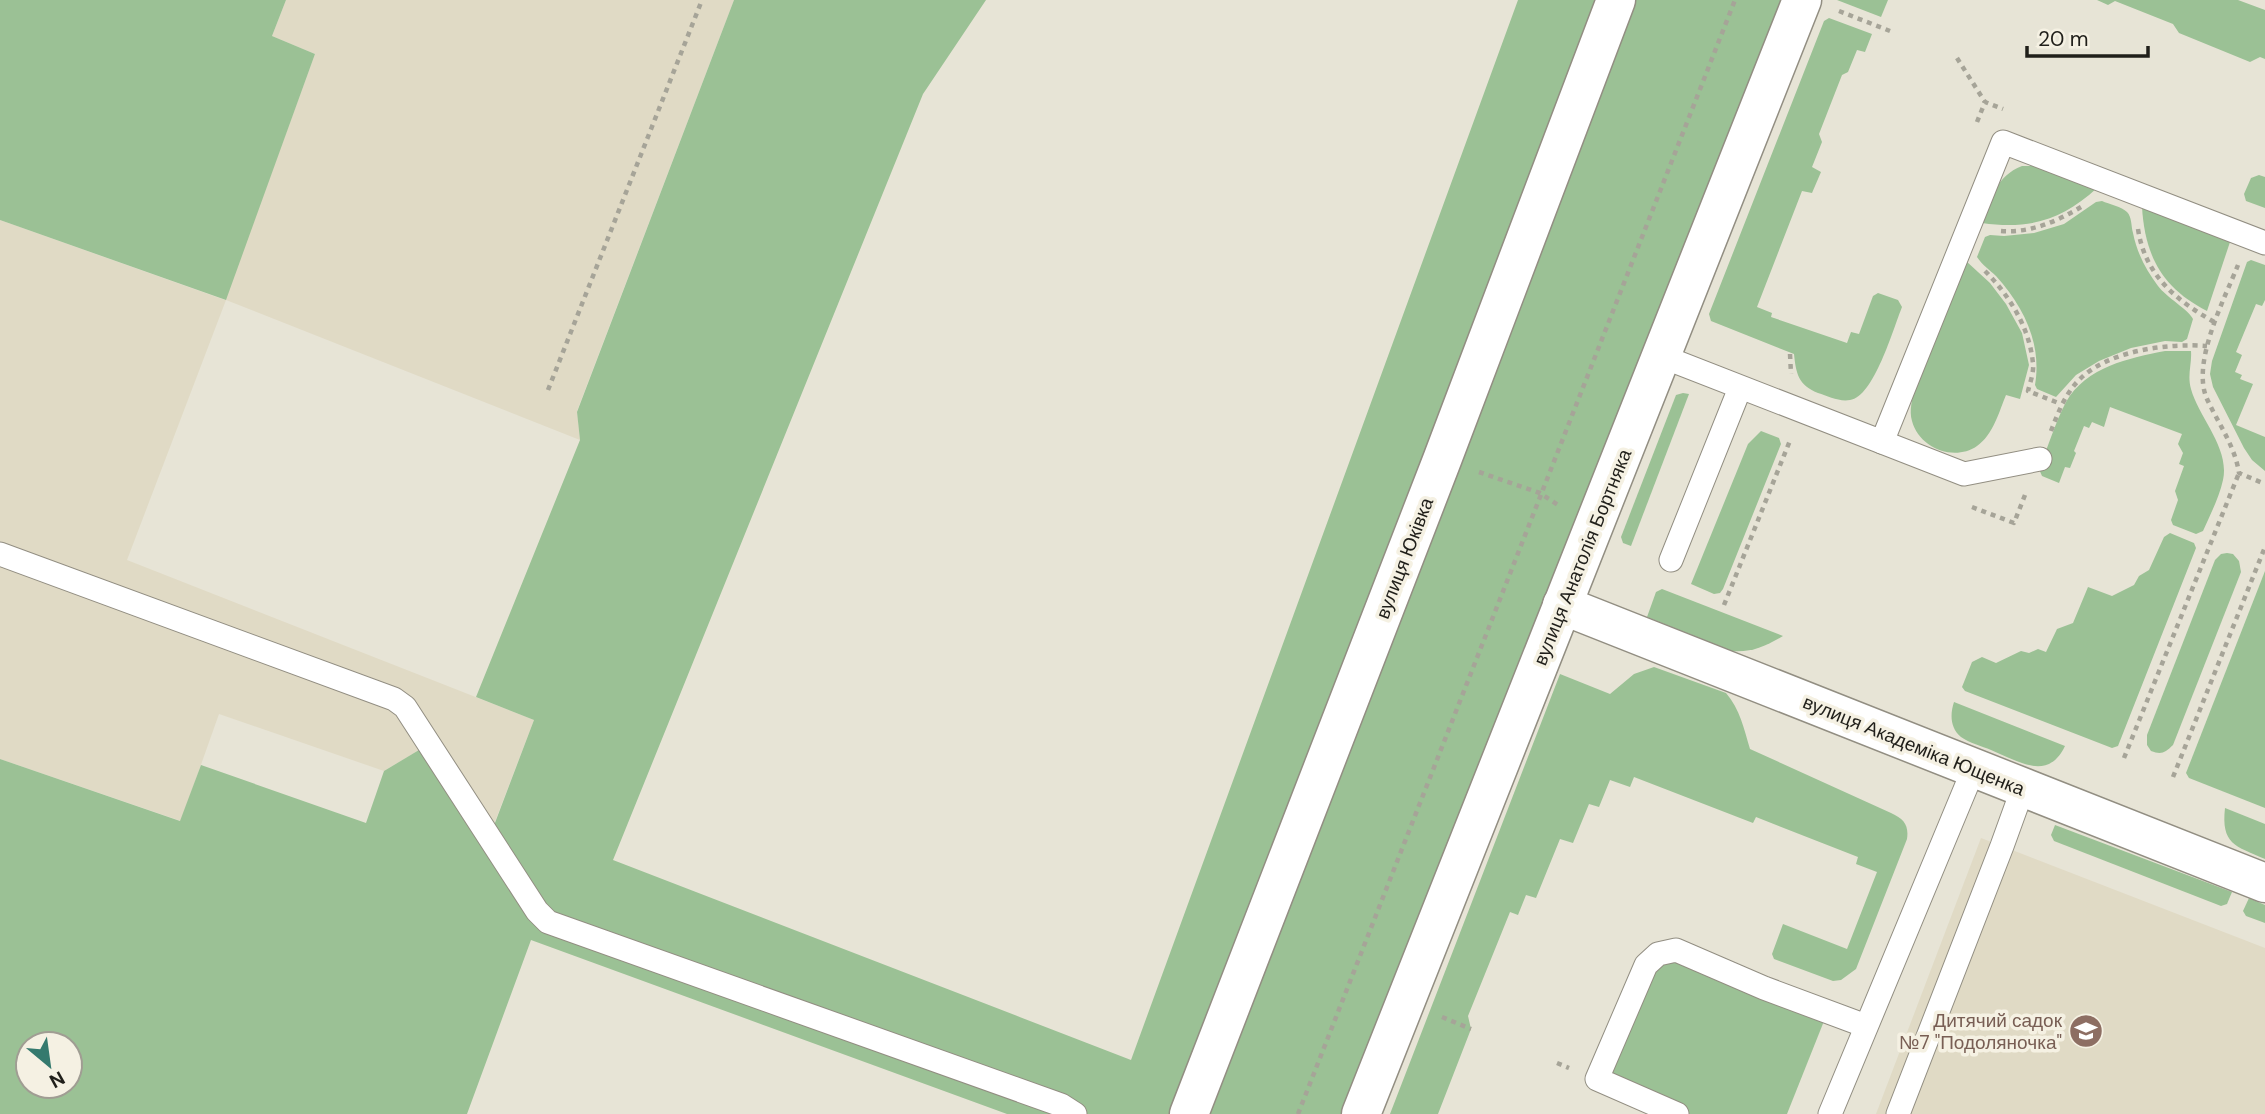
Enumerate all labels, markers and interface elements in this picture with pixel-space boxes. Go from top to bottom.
scale bar [2027,14,2148,58]
text: 20 m [2038,25,2089,53]
street label: вулиця Анатолія Бортняка [1528,445,1638,669]
street label: вулиця Юківка [1370,494,1439,622]
street label: вулиця Академіка Ющенка [1799,689,2029,802]
place label: Дитячий садок №7 "Подоляночка" [1899,1008,2063,1055]
school or university icon: Дитячий садок №7 "Подоляночка" [2067,1012,2105,1050]
north arrow [14,1030,84,1100]
text: N [45,1065,69,1094]

